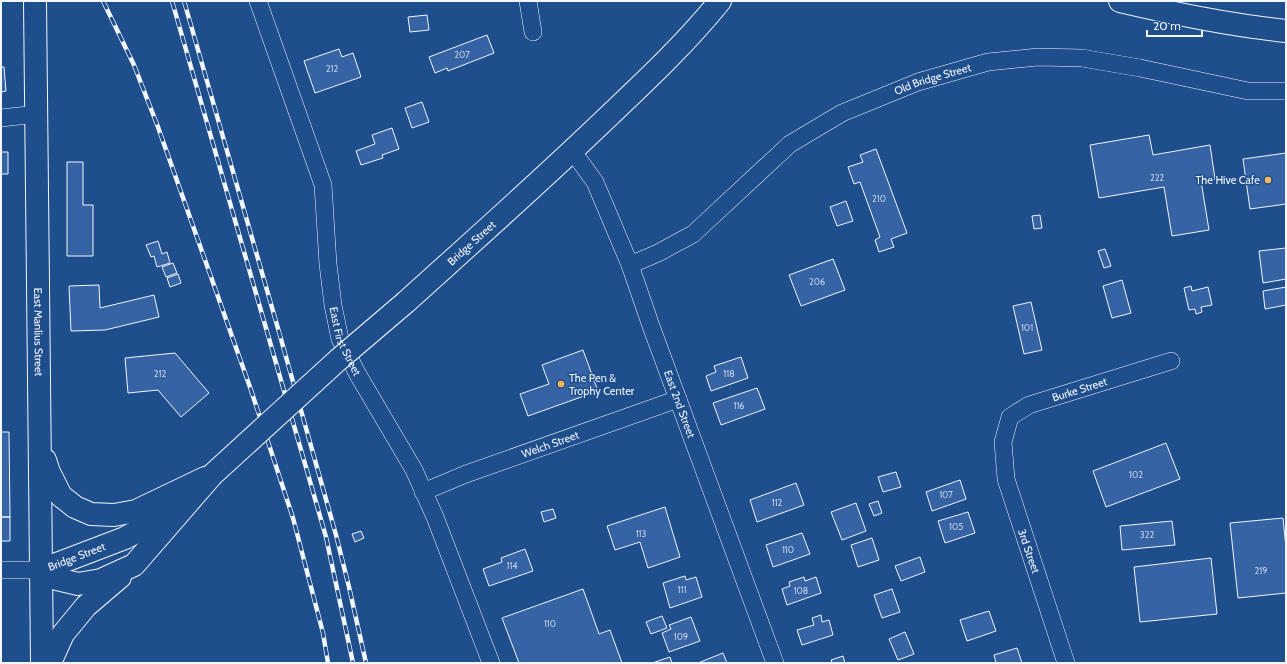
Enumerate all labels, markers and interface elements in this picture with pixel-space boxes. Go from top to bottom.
scale bar [1147,12,1202,38]
text: 20 m [1153,18,1181,33]
house number: 207 [454,49,470,60]
street label: Old Bridge Street [892,60,973,98]
house number: 212 [326,63,338,74]
house number: 222 [1150,172,1164,183]
place label: The Hive Cafe [1196,173,1260,187]
marker: The Hive Cafe [1263,175,1273,185]
house number: 210 [872,193,886,204]
street label: Bridge Street [444,217,499,268]
house number: 206 [809,276,825,287]
street label: East Manlius Street [31,288,46,377]
street label: East First Street [327,306,364,379]
house number: 101 [1021,322,1033,333]
house number: 212 [154,368,166,379]
street label: East 2nd Street [661,368,699,440]
house number: 118 [723,368,735,379]
place label: The Pen & Trophy Center [569,371,635,398]
street label: Burke Street [1050,374,1109,404]
marker: The Pen & Trophy Center [556,379,566,389]
house number: 116 [734,400,744,411]
street label: Welch Street [520,427,581,461]
house number: 102 [1129,469,1143,480]
house number: 107 [939,489,953,500]
house number: 112 [772,497,783,508]
house number: 105 [949,521,963,532]
street label: 3rd Street [1015,527,1043,575]
house number: 113 [636,528,646,539]
house number: 322 [1140,529,1154,540]
street label: Bridge Street [46,539,107,574]
house number: 110 [782,544,794,555]
house number: 114 [506,560,518,571]
house number: 219 [1255,565,1267,576]
house number: 111 [678,584,686,595]
house number: 108 [794,585,808,596]
house number: 110 [544,618,556,629]
house number: 109 [674,631,688,642]

